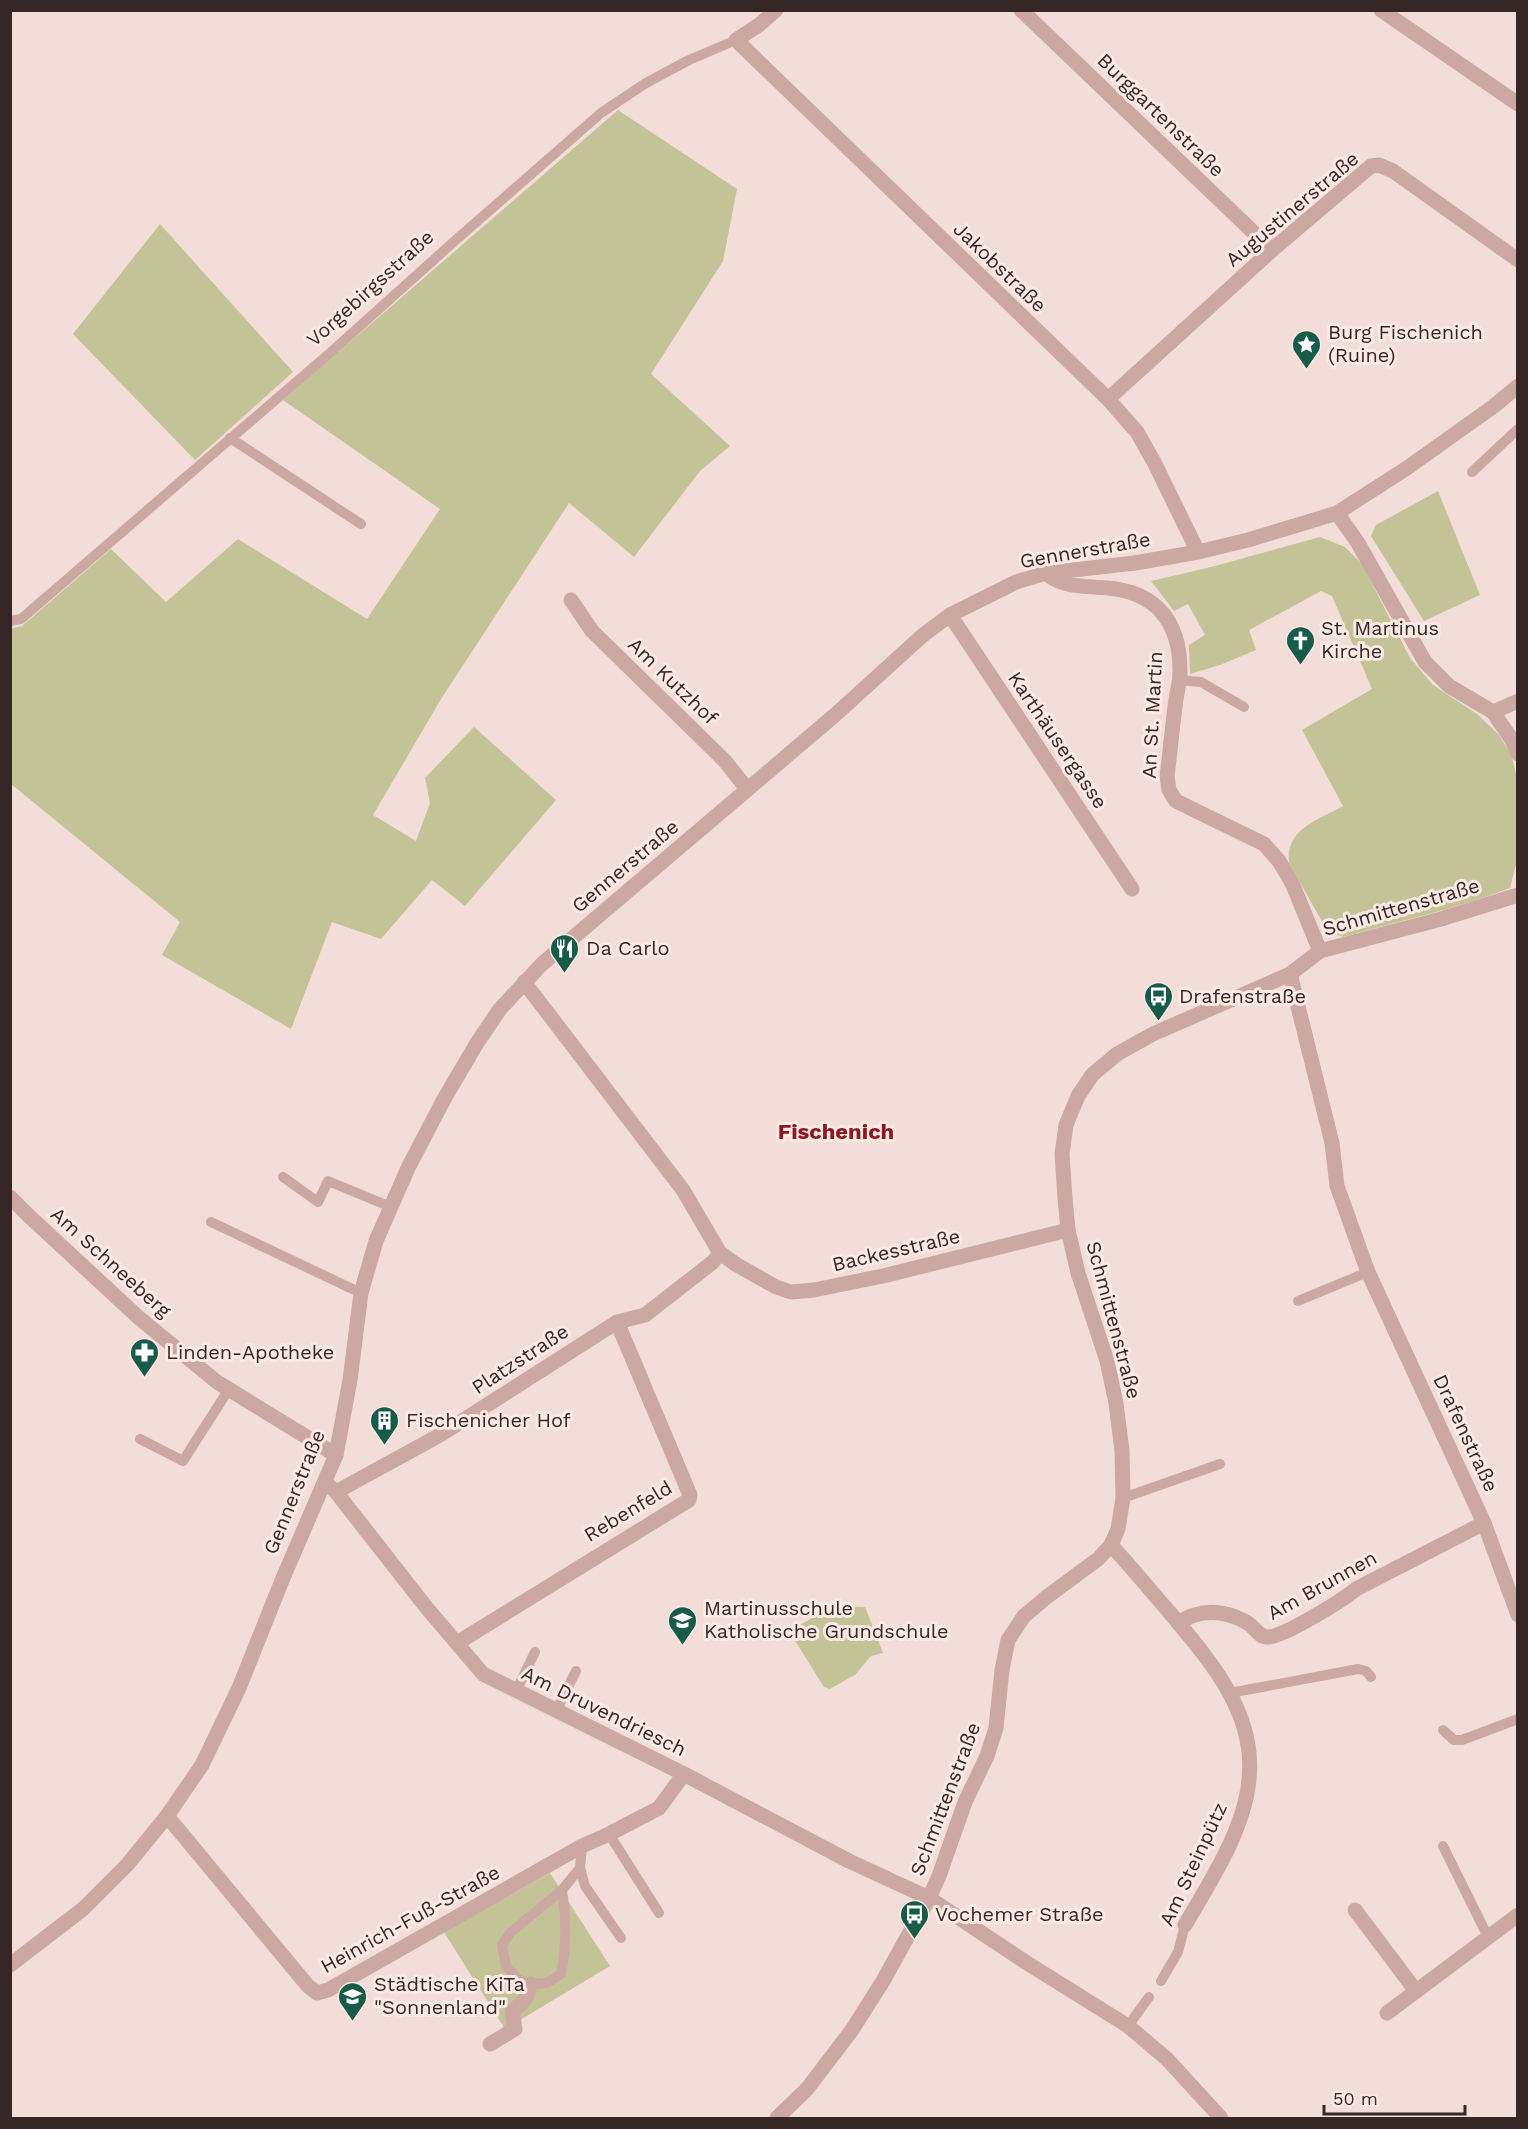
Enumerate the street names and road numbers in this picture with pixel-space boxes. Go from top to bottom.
street label: Burggartenstraße [1092,48,1230,182]
street label: Augustinerstraße [1221,146,1363,272]
street label: Jakobstraße [949,217,1051,317]
street label: Vorgebirgsstraße [302,225,438,351]
street label: Gennerstraße [1018,527,1152,573]
street label: Am Kutzhof [623,632,723,730]
street label: An St. Martin [1137,651,1167,779]
street label: Karthäusergasse [1003,667,1113,813]
street label: Gennerstraße [567,814,683,918]
street label: Schmittenstraße [1320,873,1482,941]
street label: Am Schneeberg [46,1202,176,1322]
street label: Backesstraße [830,1224,962,1276]
street label: Schmittenstraße [1081,1239,1147,1401]
street label: Platzstraße [467,1319,573,1399]
street label: Drafenstraße [1428,1370,1504,1496]
street label: Gennerstraße [258,1426,330,1558]
street label: Rebenfeld [580,1475,676,1547]
street label: Am Brunnen [1263,1545,1381,1625]
street label: Am Druvendriesch [518,1661,690,1761]
street label: Schmittenstraße [905,1719,985,1879]
street label: Am Steinpütz [1154,1798,1232,1930]
street label: Heinrich-Fuß-Straße [316,1860,504,1978]

